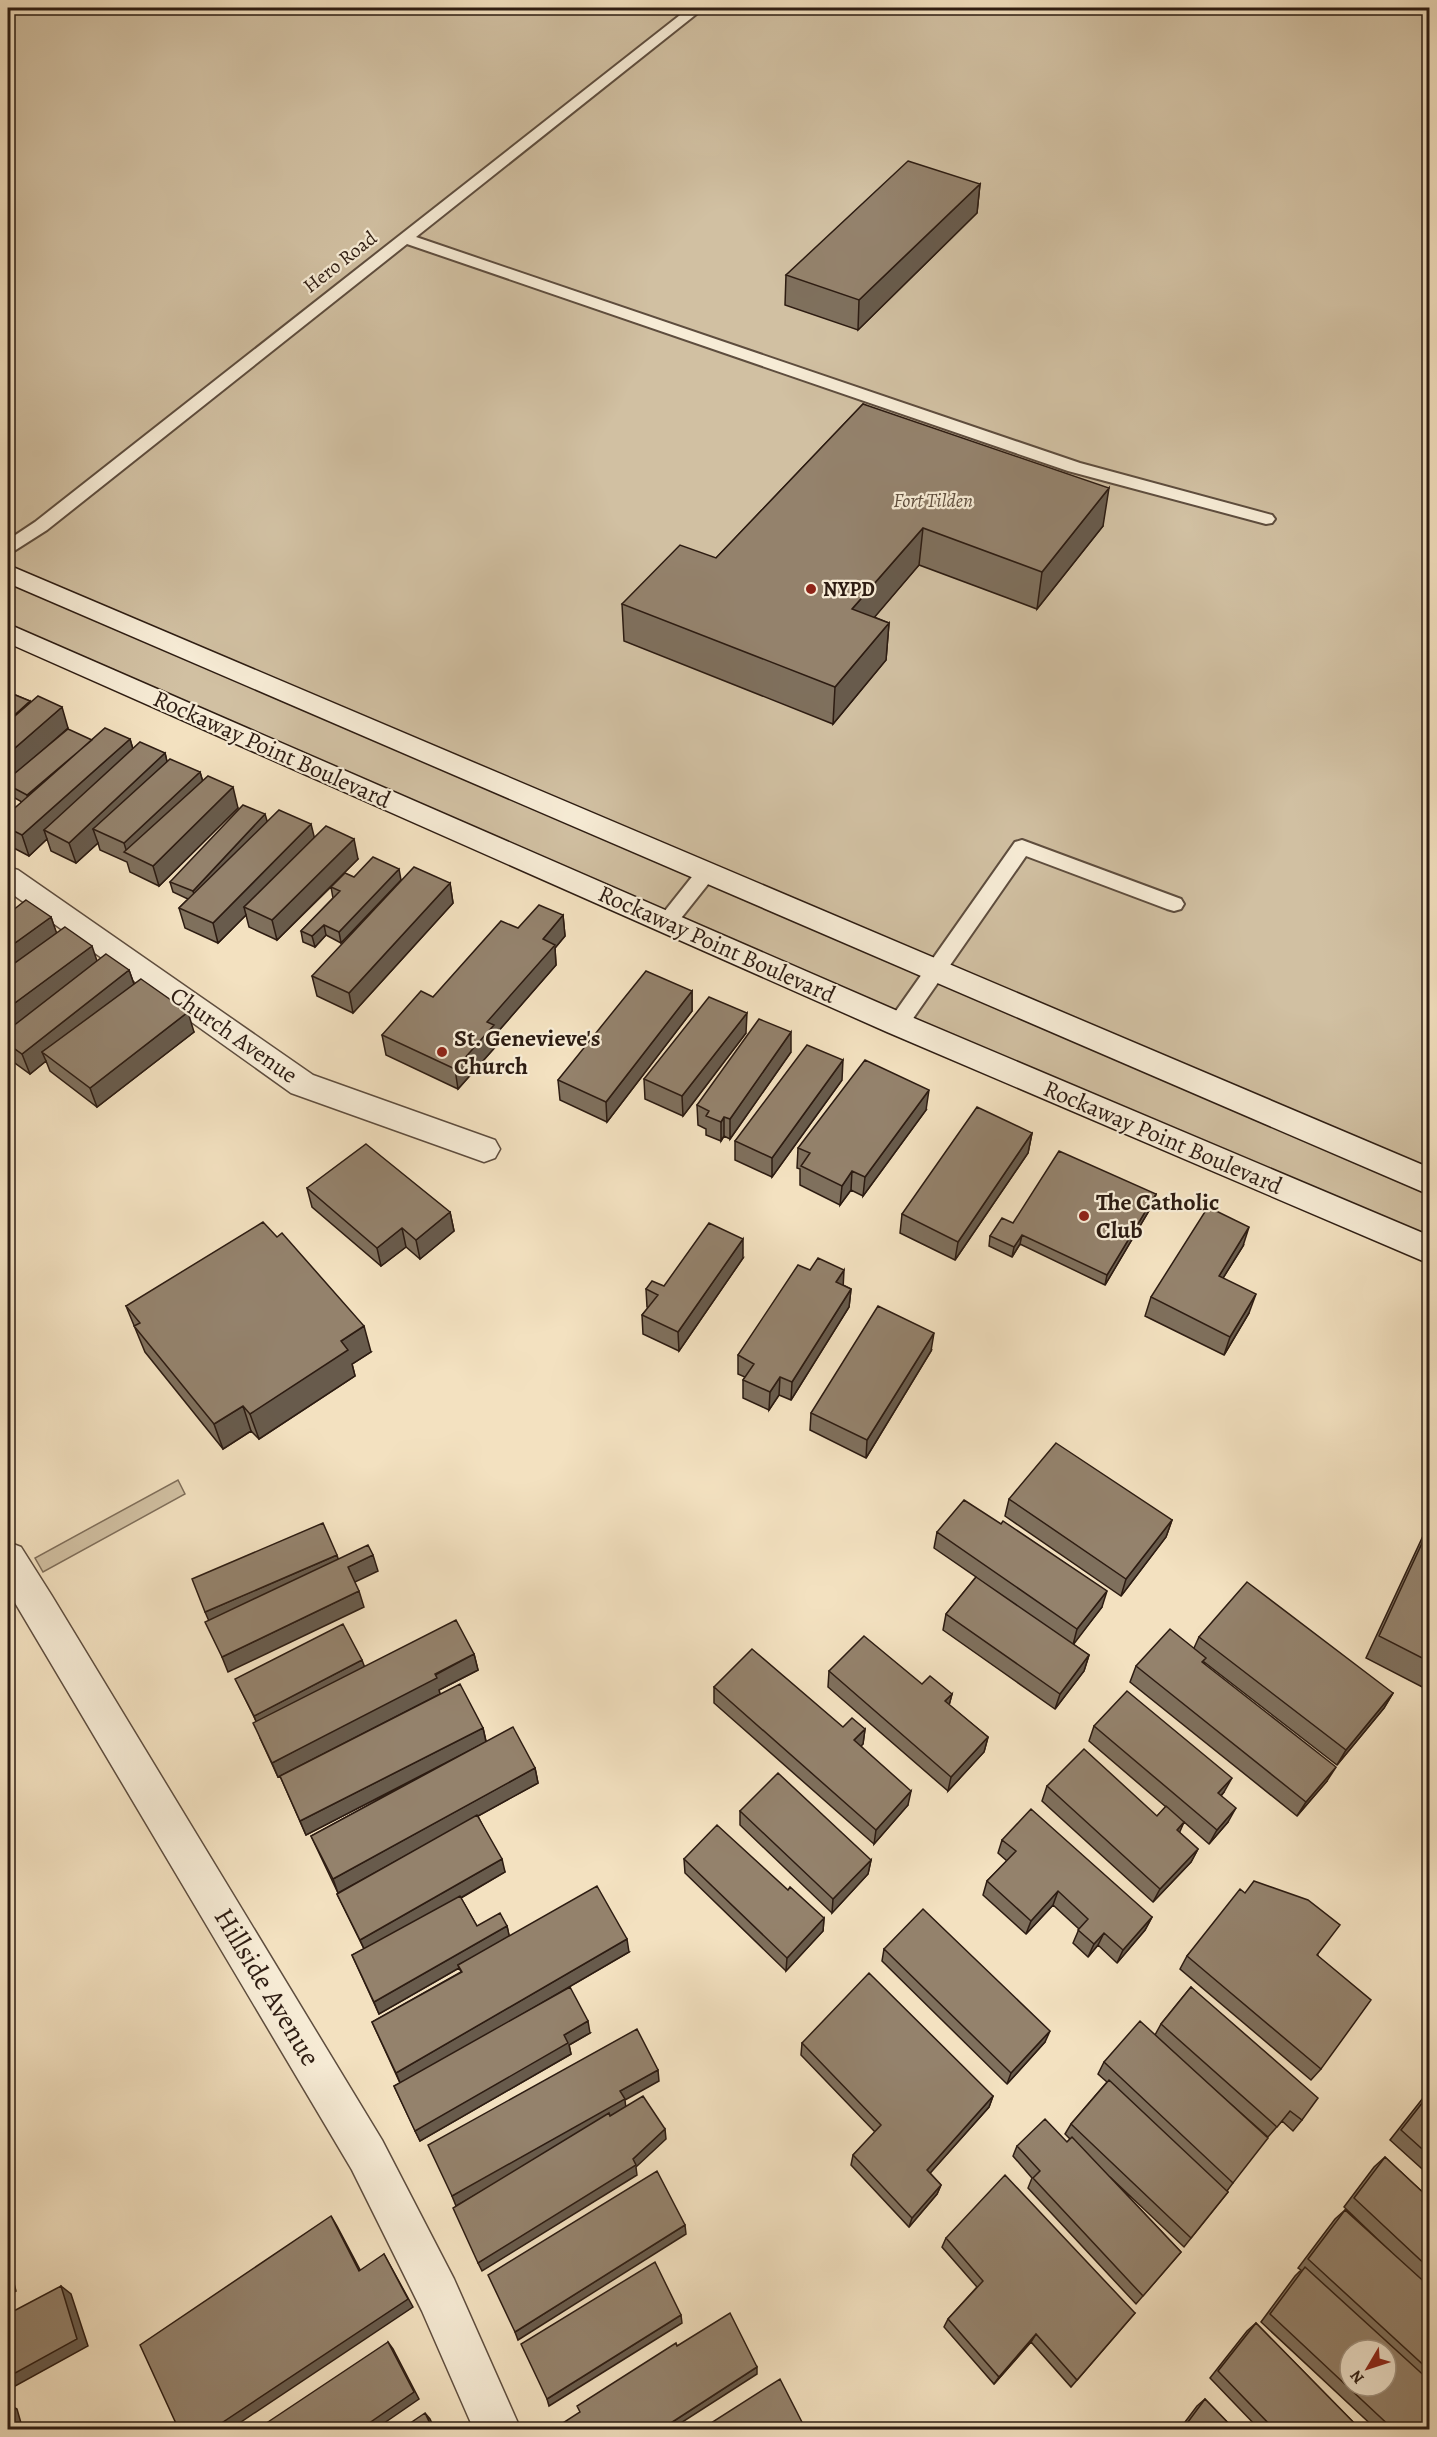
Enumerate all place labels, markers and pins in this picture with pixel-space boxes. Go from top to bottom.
place label: NYPD [823,576,875,603]
marker: NYPD [804,582,818,596]
place label: St. Genevieve's Church [454,1022,601,1082]
marker: St. Genevieve's Church [435,1045,449,1059]
place label: The Catholic Club [1096,1186,1219,1246]
marker: The Catholic Club [1077,1209,1091,1223]

